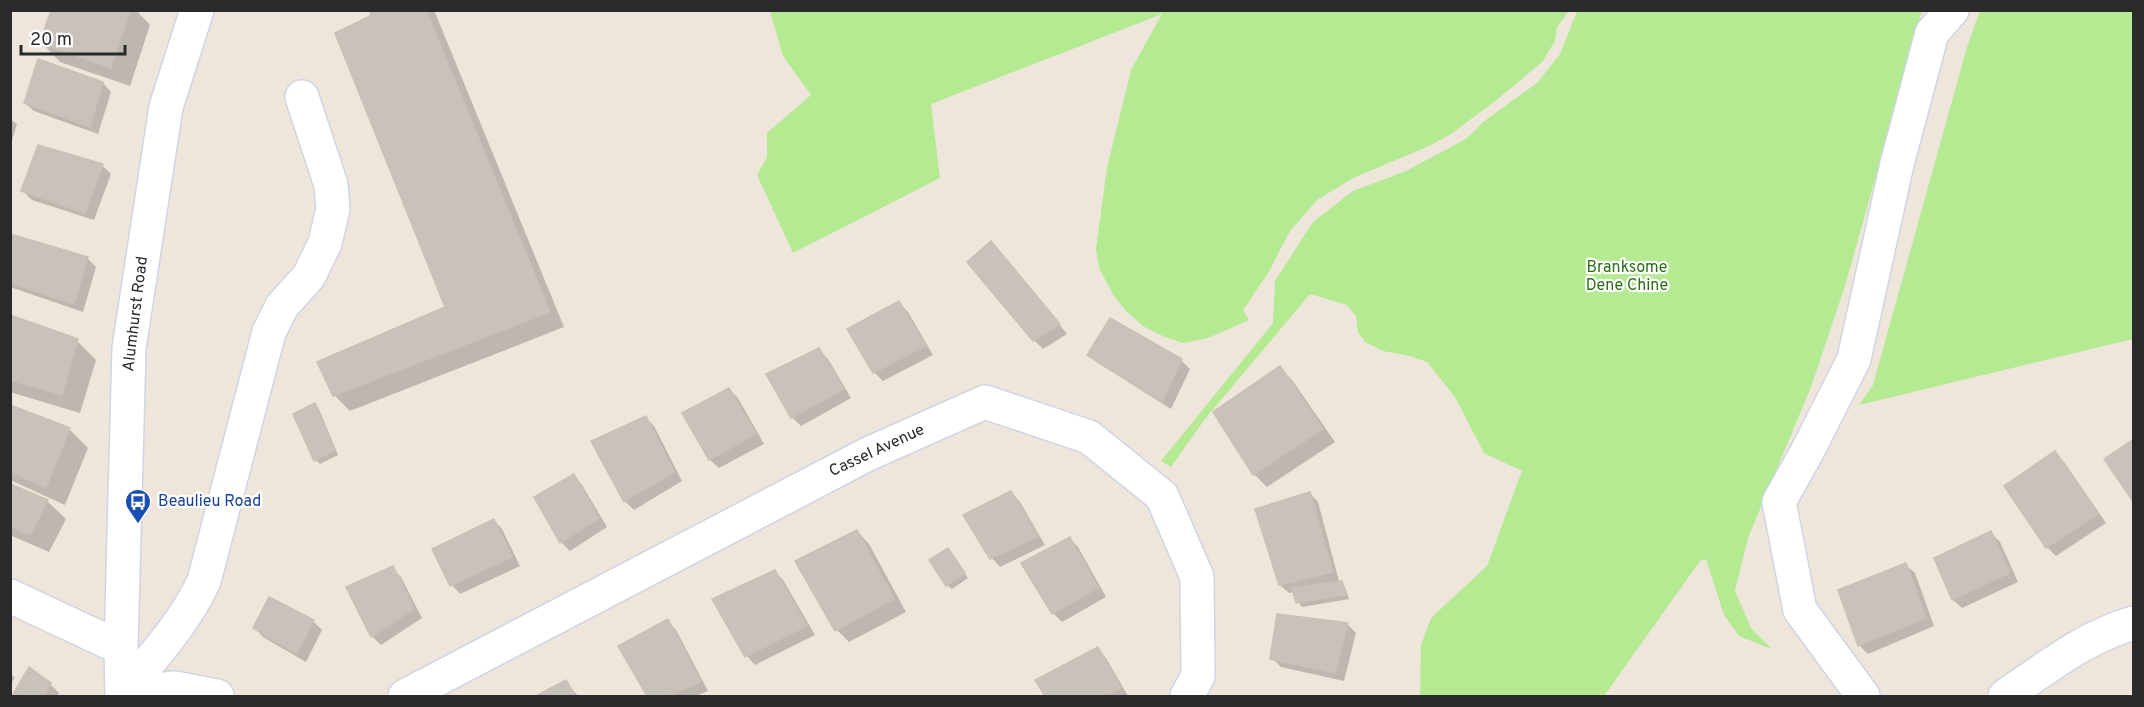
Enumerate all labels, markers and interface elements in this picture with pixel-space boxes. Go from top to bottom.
scale bar [21,18,124,56]
text: 20 m [30,29,72,52]
street label: Alumhurst Road [119,255,153,373]
park label: Branksome Dene Chine [1586,258,1668,296]
street label: Cassel Avenue [826,420,928,482]
bus stop icon: Beaulieu Road [123,487,153,525]
place label: Beaulieu Road [158,492,261,512]

